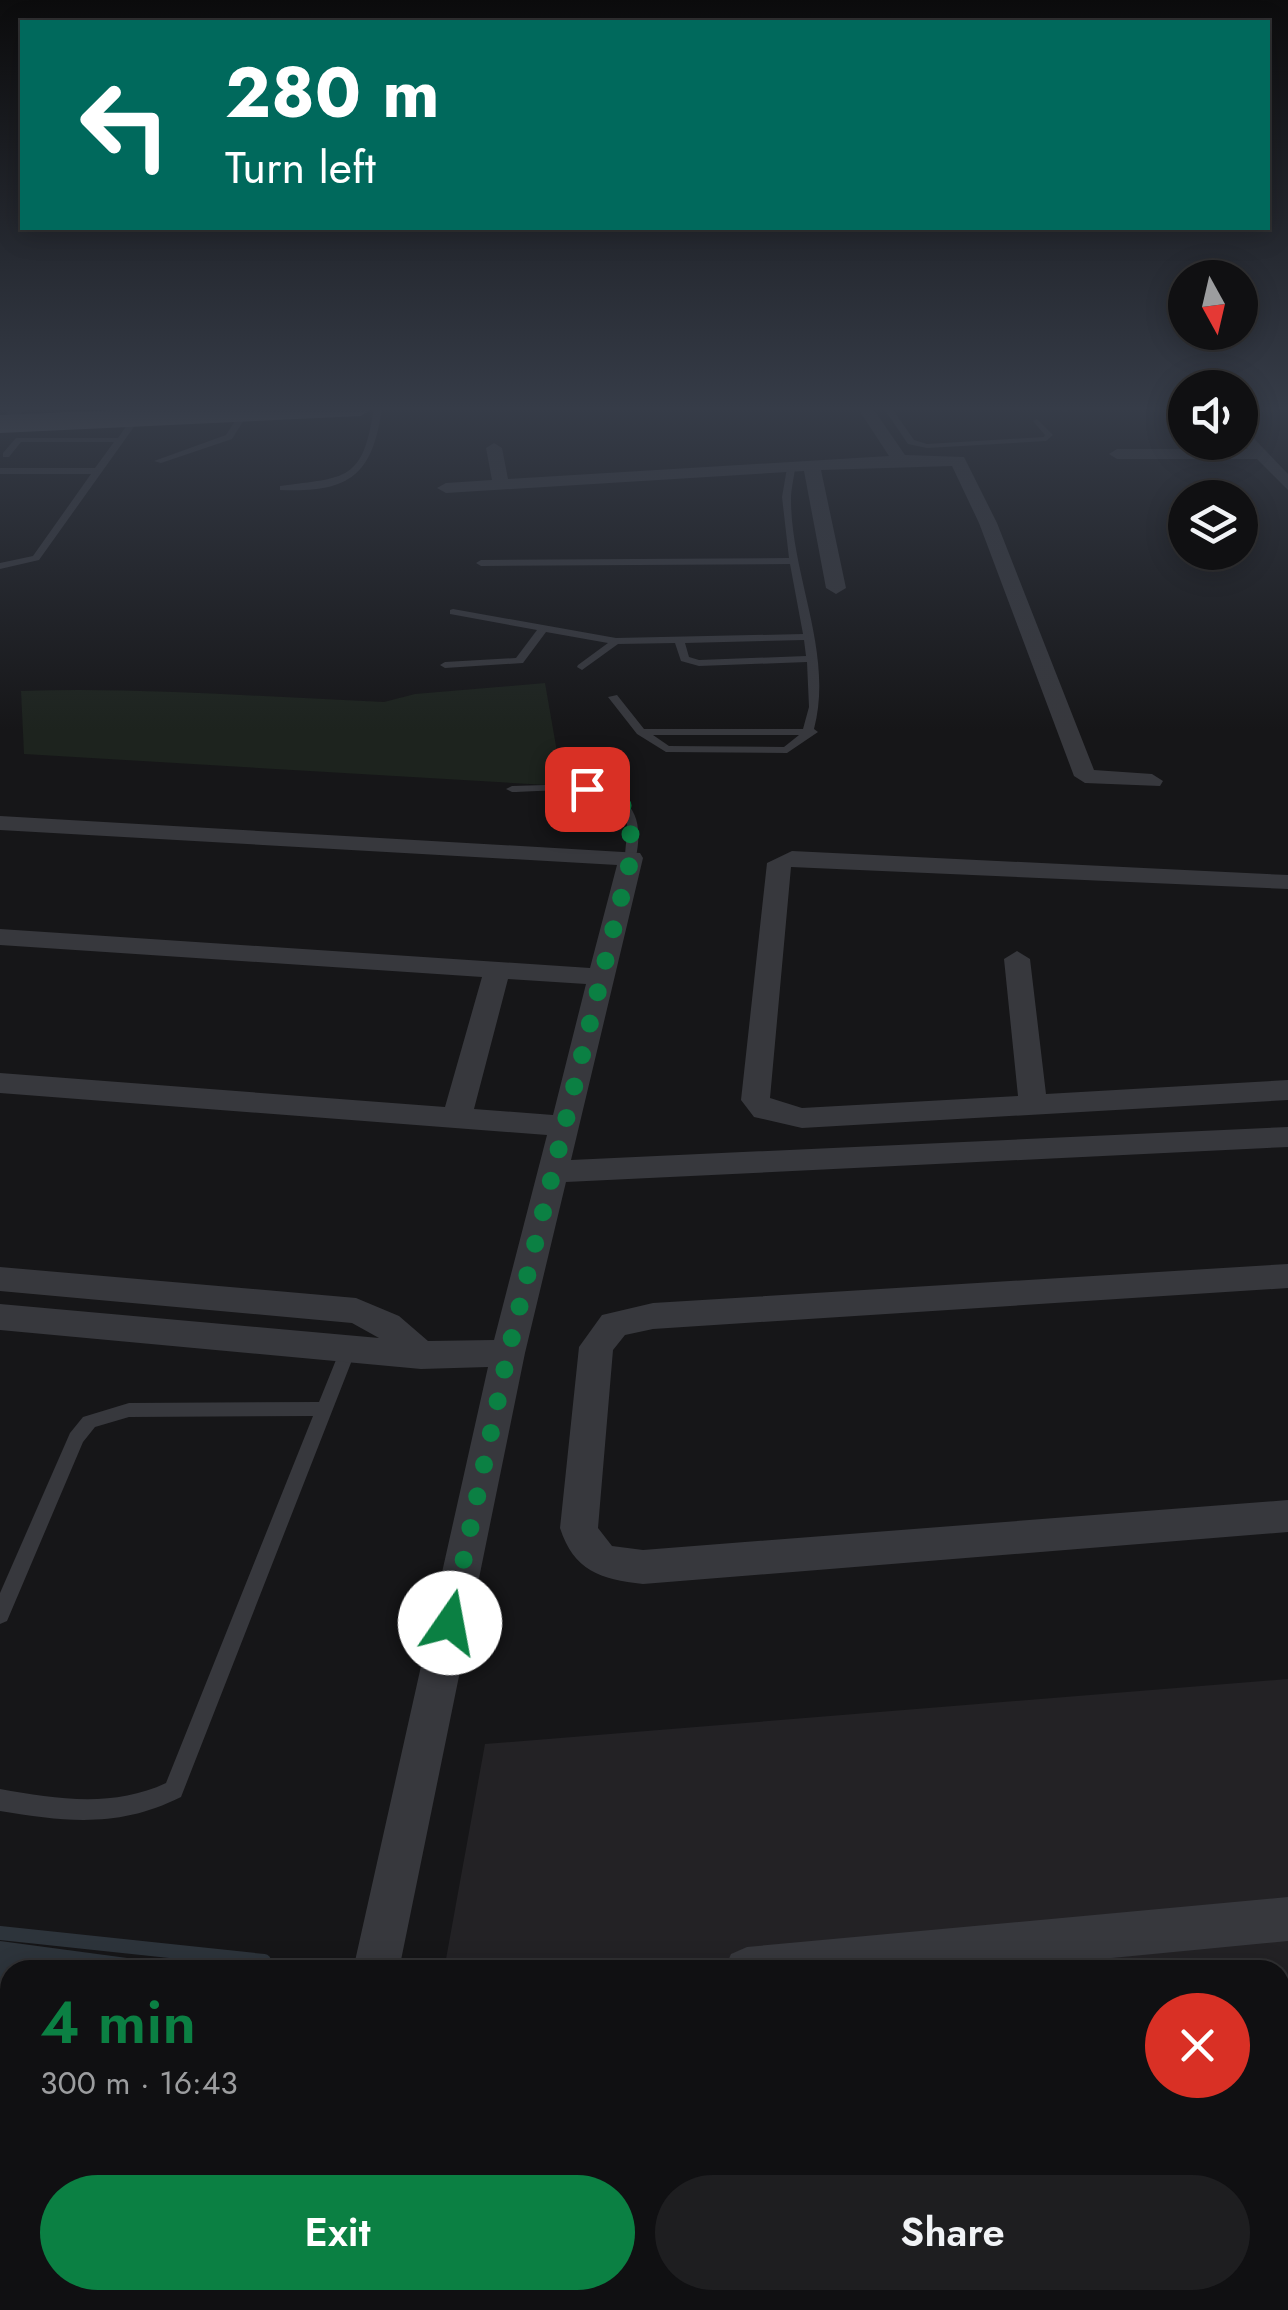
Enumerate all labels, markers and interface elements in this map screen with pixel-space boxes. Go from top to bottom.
text: 280 m [225,42,440,143]
icon: left [60,60,190,190]
text: Turn left [225,135,376,200]
north arrow [1168,260,1258,350]
map controls [1168,260,1258,570]
button: sound [1168,370,1258,460]
button: layers [1168,480,1258,570]
pin [545,747,630,832]
icon: arrive [560,762,615,817]
position arrow [398,1571,502,1675]
text: 4 min [40,1979,196,2066]
button: close [1145,1993,1250,2098]
text: 300 m · 16:43 [40,2060,238,2106]
button: Exit [40,2175,635,2290]
button: Share [655,2175,1250,2290]

